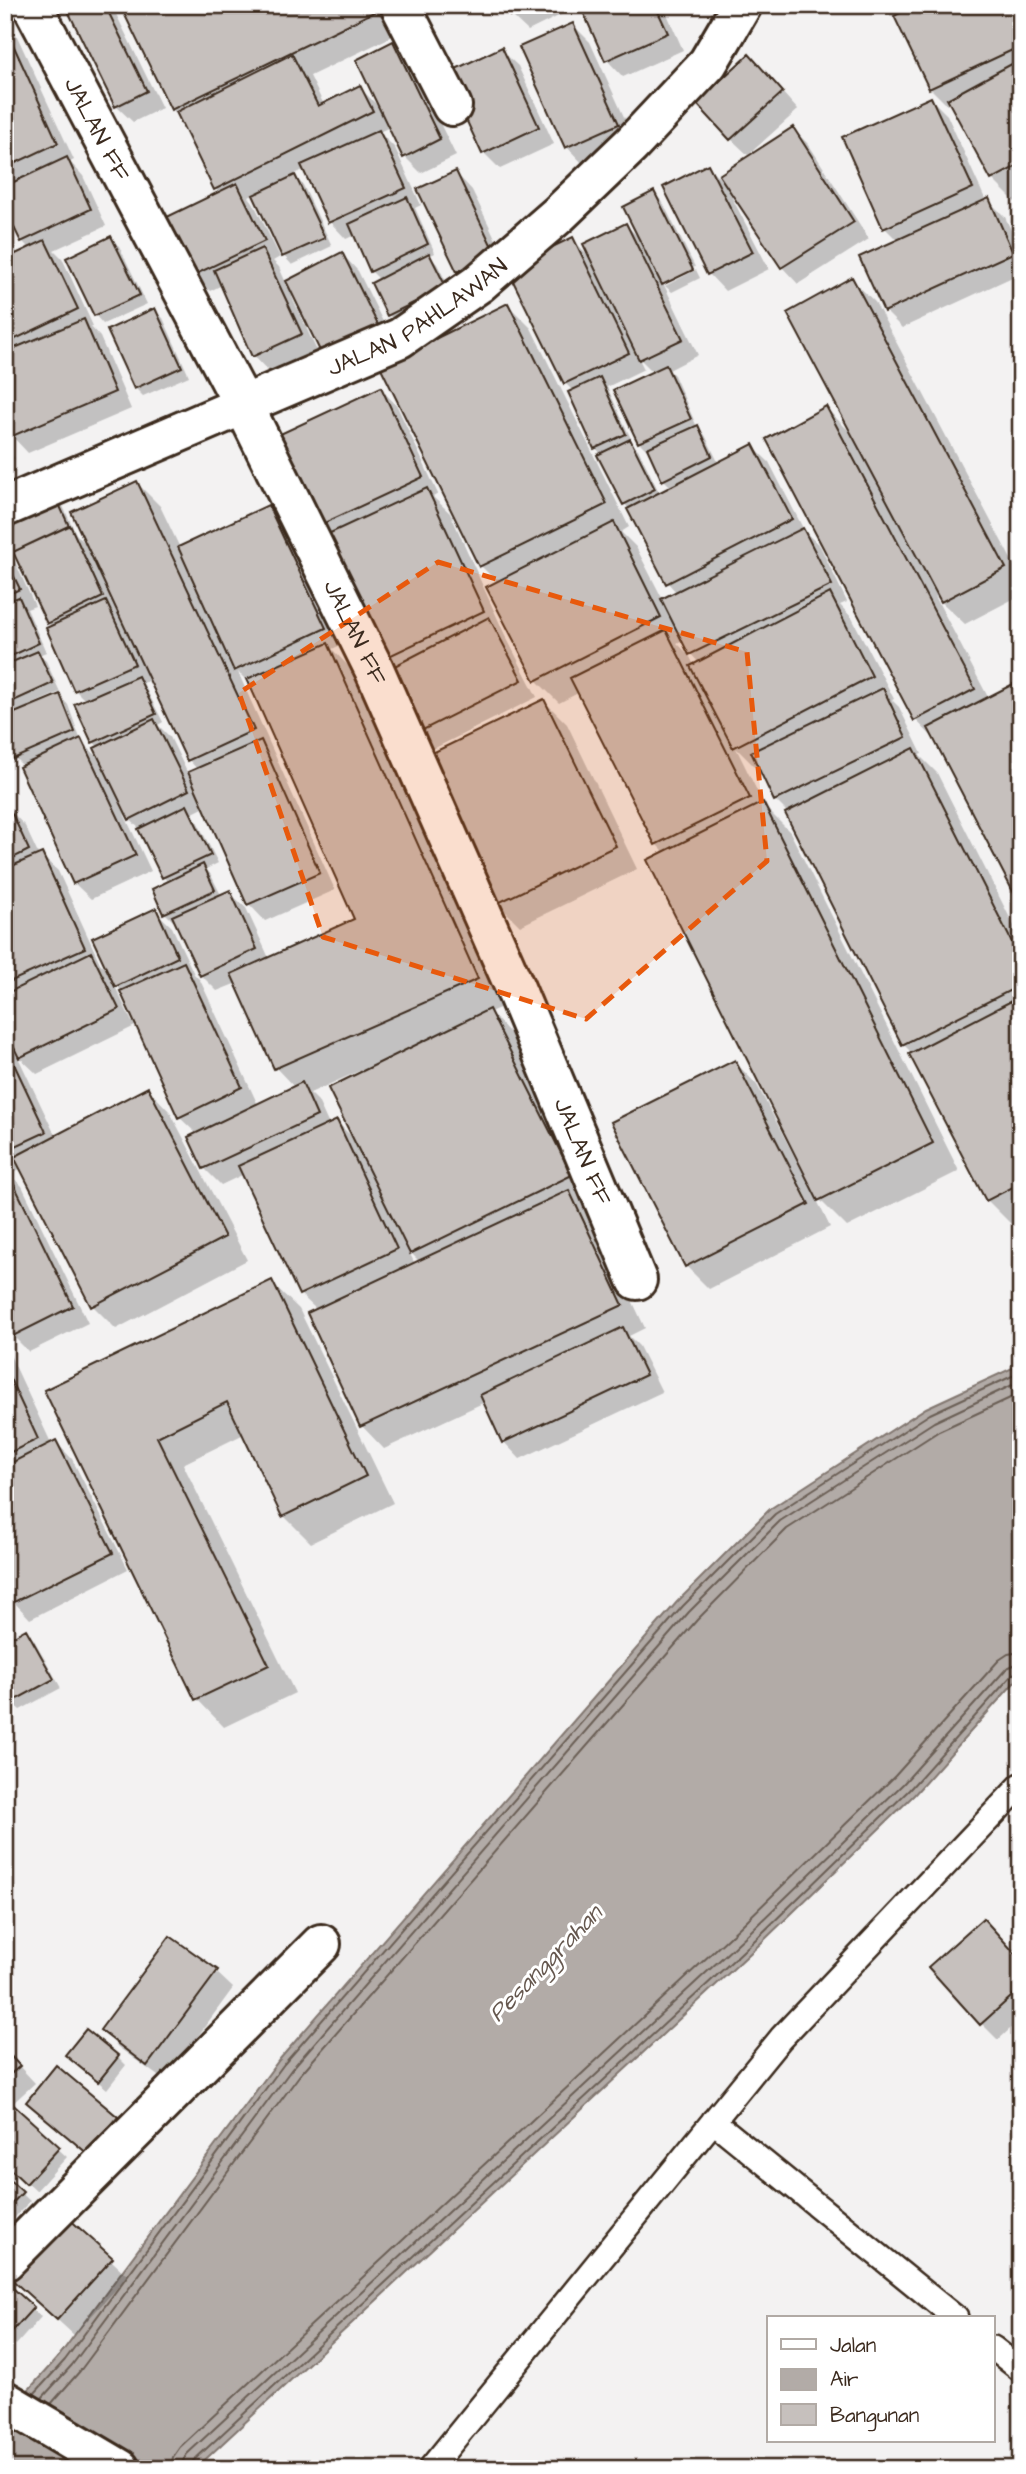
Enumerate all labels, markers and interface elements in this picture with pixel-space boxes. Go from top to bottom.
street label: JALAN FF [56,72,137,187]
street label: JALAN PAHLAWAN [323,251,514,384]
street label: JALAN FF [315,575,394,690]
street label: JALAN FF [546,1093,619,1210]
water label: Pesanggrahan [481,1896,612,2030]
legend [767,2316,995,2442]
text: Jalan [830,2331,876,2360]
text: Air [830,2365,859,2394]
text: Bangunan [830,2401,919,2432]

